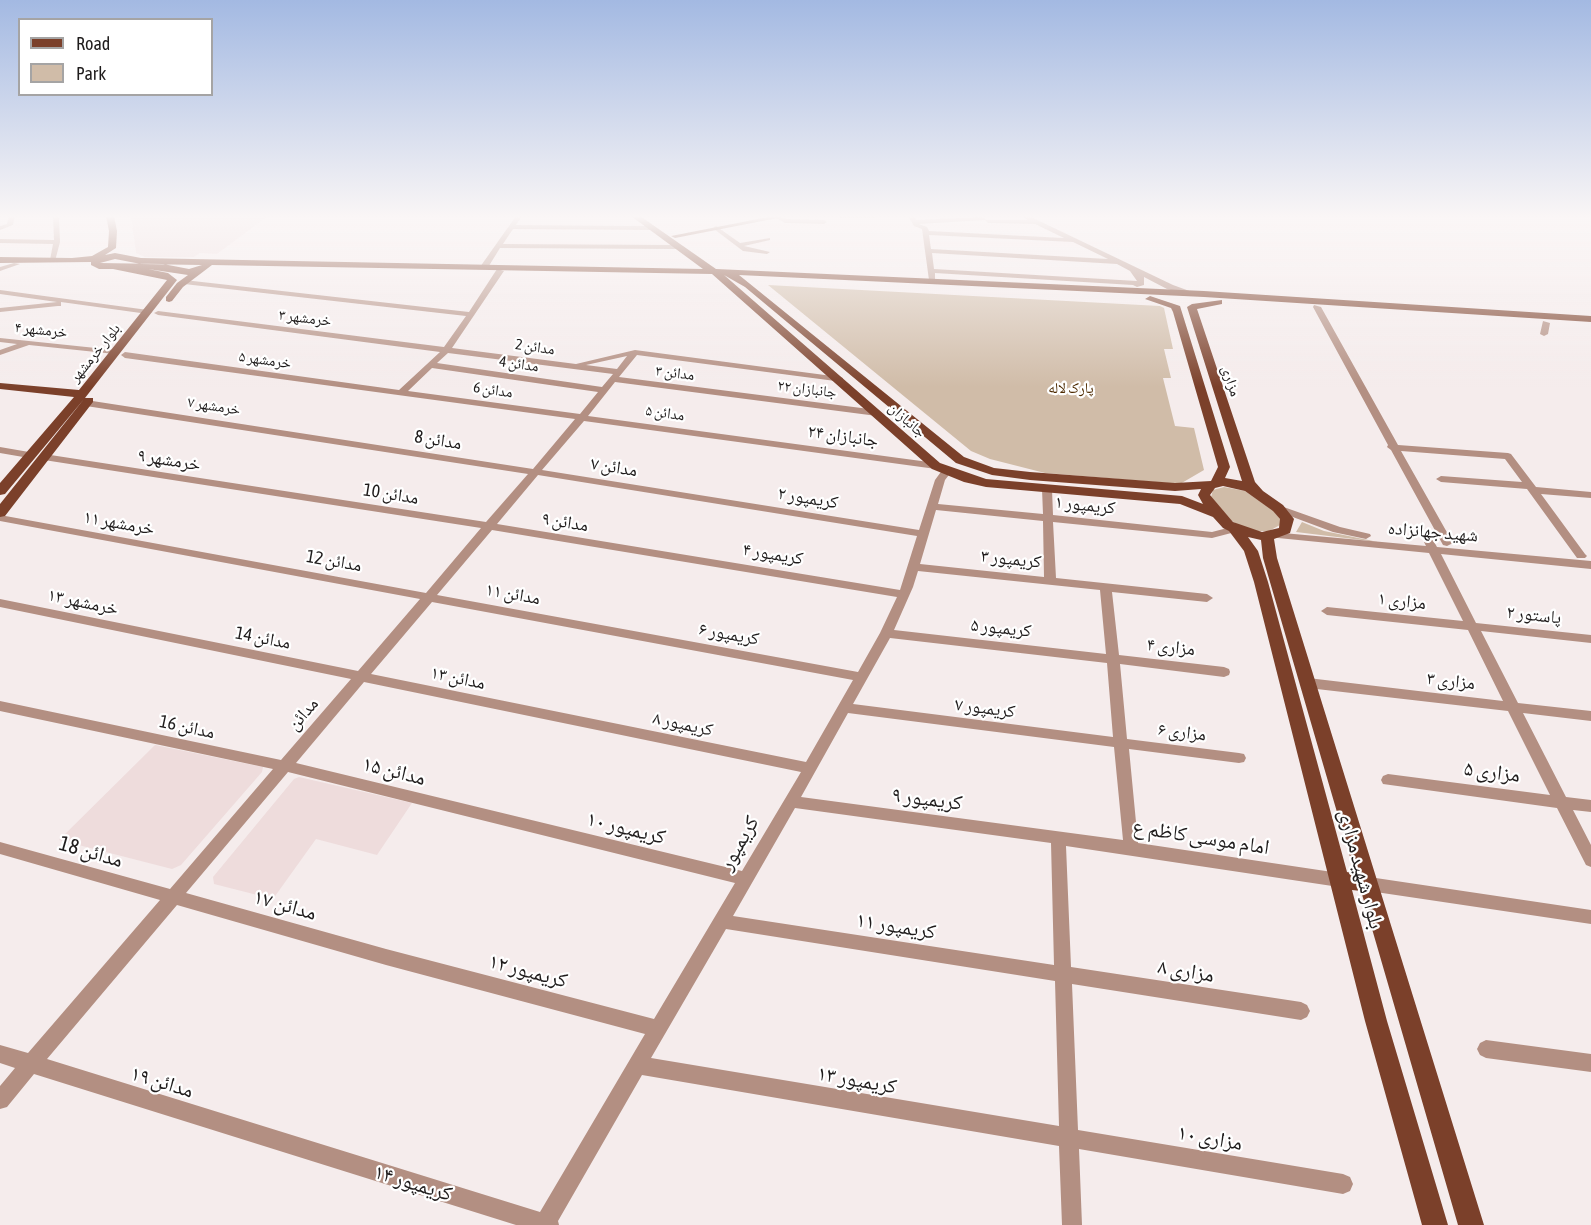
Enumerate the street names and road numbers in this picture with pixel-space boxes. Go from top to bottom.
street label: خرمشهر ۳ [278,306,332,330]
street label: خرمشهر ۴ [14,318,68,342]
street label: بلوار خرمشهر [66,320,124,386]
street label: مدائن 2 [514,335,556,359]
street label: خرمشهر ۵ [238,347,292,373]
street label: مدائن 4 [498,352,540,376]
street label: مدائن ۳ [654,362,696,384]
street label: مزاری [1218,363,1244,399]
street label: جانبازان ۲۲ [776,376,838,402]
street label: مدائن 6 [472,378,514,402]
street label: خرمشهر ۷ [186,393,242,419]
street label: جانبازان [885,399,929,441]
street label: مدائن ۵ [644,401,686,425]
street label: جانبازان ۲۴ [806,420,880,452]
street label: مدائن 8 [413,426,463,454]
street label: خرمشهر ۹ [136,444,202,476]
street label: مدائن ۷ [589,453,639,481]
street label: مدائن 10 [362,479,420,509]
street label: کریمپور ۲ [776,483,840,513]
street label: کریمپور ۱ [1054,491,1116,519]
street label: خرمشهر ۱۱ [82,506,156,540]
street label: مدائن ۹ [540,508,590,536]
street label: شهید جهانزاده [1387,517,1479,547]
street label: کریمپور ۴ [741,539,805,569]
street label: کریمپور ۳ [980,545,1042,573]
street label: مدائن 12 [305,546,363,576]
street label: مدائن ۱۱ [484,579,542,609]
street label: خرمشهر ۱۳ [46,584,120,620]
street label: مزاری ۱ [1377,588,1427,614]
street label: پاستور ۲ [1506,601,1562,629]
street label: کریمپور ۵ [970,614,1032,642]
street label: کریمپور ۶ [697,618,761,650]
street label: مدائن 14 [234,622,292,654]
street label: مزاری ۴ [1146,634,1196,660]
street label: مدائن ۱۳ [429,662,487,694]
street label: مزاری ۳ [1426,668,1476,694]
street label: مدائن [283,693,323,735]
street label: کریمپور ۷ [954,694,1016,722]
street label: کریمپور ۸ [651,707,715,741]
street label: مدائن 16 [157,711,217,743]
street label: مزاری ۶ [1157,718,1207,746]
street label: مدائن ۱۵ [360,751,428,791]
street label: مزاری ۵ [1462,756,1522,788]
street label: کریمپور ۹ [890,782,964,816]
street label: کریمپور ۱۰ [584,806,668,850]
street label: بلوار شهید مزاری [1333,806,1389,932]
street label: کریمپور [713,811,765,875]
street label: امام موسی کاظم ع [1131,814,1271,860]
street label: مدائن 18 [56,831,126,873]
street label: مدائن ۱۷ [251,884,319,926]
street label: کریمپور ۱۱ [854,907,938,945]
street label: کریمپور ۱۲ [486,948,570,994]
street label: مزاری ۸ [1156,954,1216,988]
street label: مدائن ۱۹ [128,1061,196,1103]
street label: کریمپور ۱۳ [815,1061,899,1099]
street label: مزاری ۱۰ [1175,1120,1245,1156]
street label: کریمپور ۱۴ [371,1159,455,1207]

